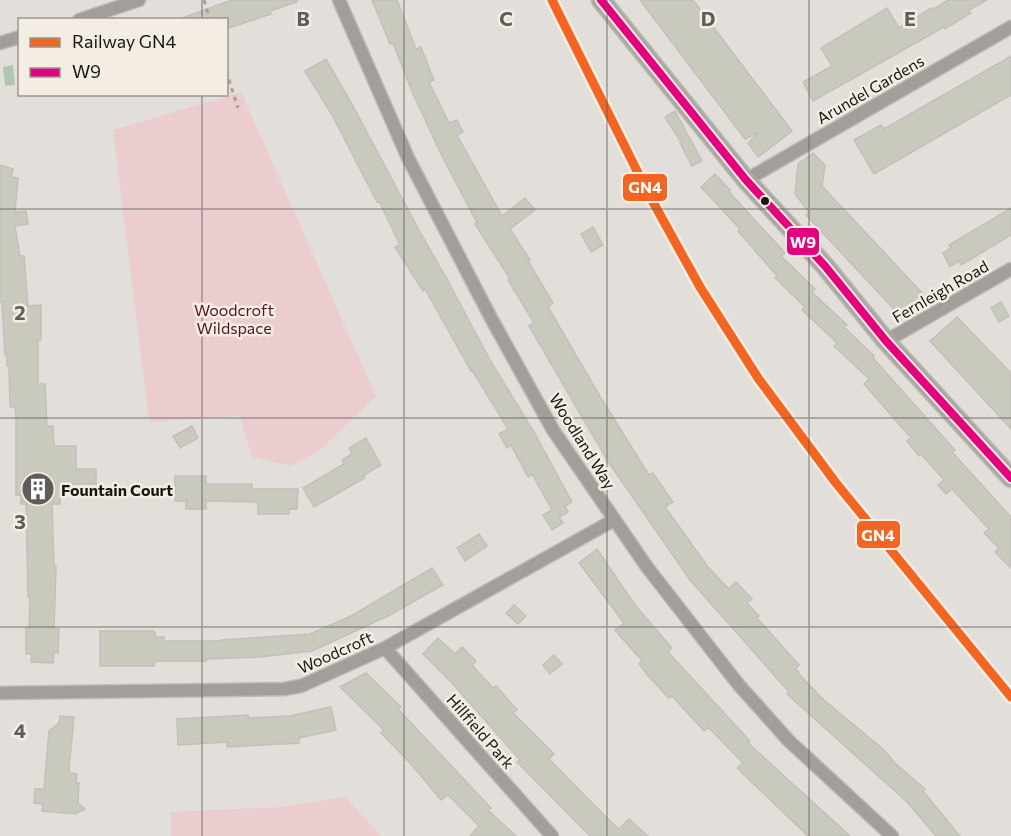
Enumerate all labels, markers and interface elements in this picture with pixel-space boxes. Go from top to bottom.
text: B [296,6,310,30]
text: C [499,6,513,30]
text: D [701,6,715,30]
text: E [904,6,916,30]
legend [18,18,228,96]
text: Railway GN4 [72,30,177,52]
street label: Arundel Gardens [813,51,927,127]
text: W9 [72,60,101,82]
line badge: GN4 [622,173,668,202]
text: GN4 [628,177,662,196]
unlabelled marker [759,195,771,207]
line badge: W9 [786,227,820,256]
text: W9 [790,232,816,251]
street label: Fernleigh Road [889,256,991,326]
text: 2 [14,300,26,324]
park label: Woodcroft Wildspace [194,300,274,337]
street label: Woodland Way [546,390,620,492]
building icon: Fountain Court [20,471,56,507]
place label: Fountain Court [61,480,173,499]
text: 3 [14,509,26,533]
line badge: GN4 [856,520,901,549]
text: GN4 [861,525,895,544]
street label: Woodcroft [295,627,376,677]
street label: Hillfield Park [443,690,519,773]
text: 4 [14,718,26,742]

